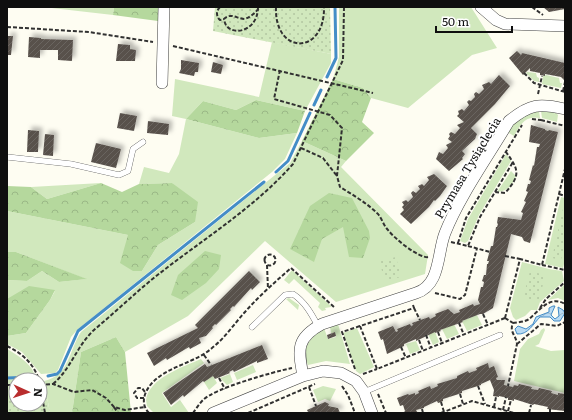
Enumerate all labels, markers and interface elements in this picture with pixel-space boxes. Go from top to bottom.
scale bar [436,8,512,34]
text: 50 m [442,12,469,30]
street label: Prymasa Tysiąclecia [430,113,505,222]
north arrow [8,372,48,412]
text: N [31,388,47,398]

